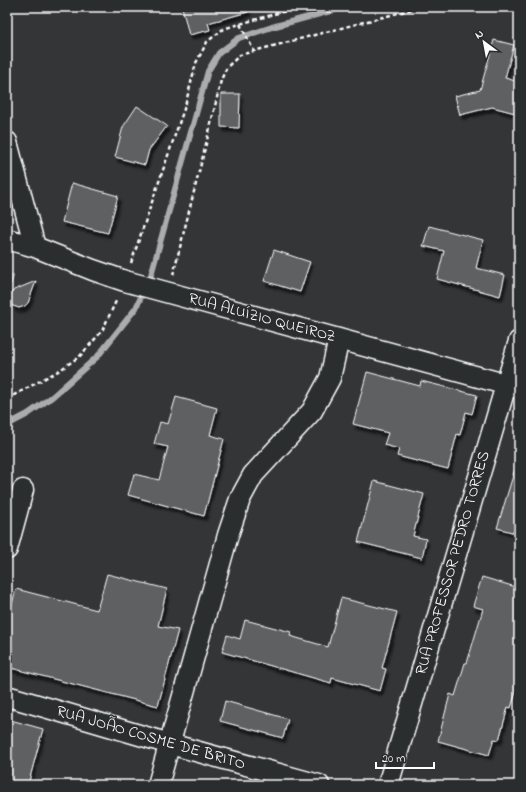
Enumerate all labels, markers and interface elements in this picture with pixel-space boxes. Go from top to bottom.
north arrow [464,22,504,62]
text: N [472,26,487,43]
street label: RUA ALUÍZIO QUEIROZ [186,287,338,349]
street label: RUA PROFESSOR PEDRO TORRES [409,448,497,678]
street label: RUA JOÃO COSME DE BRITO [54,699,248,777]
scale bar [376,744,434,770]
text: 20 m [382,750,405,768]

